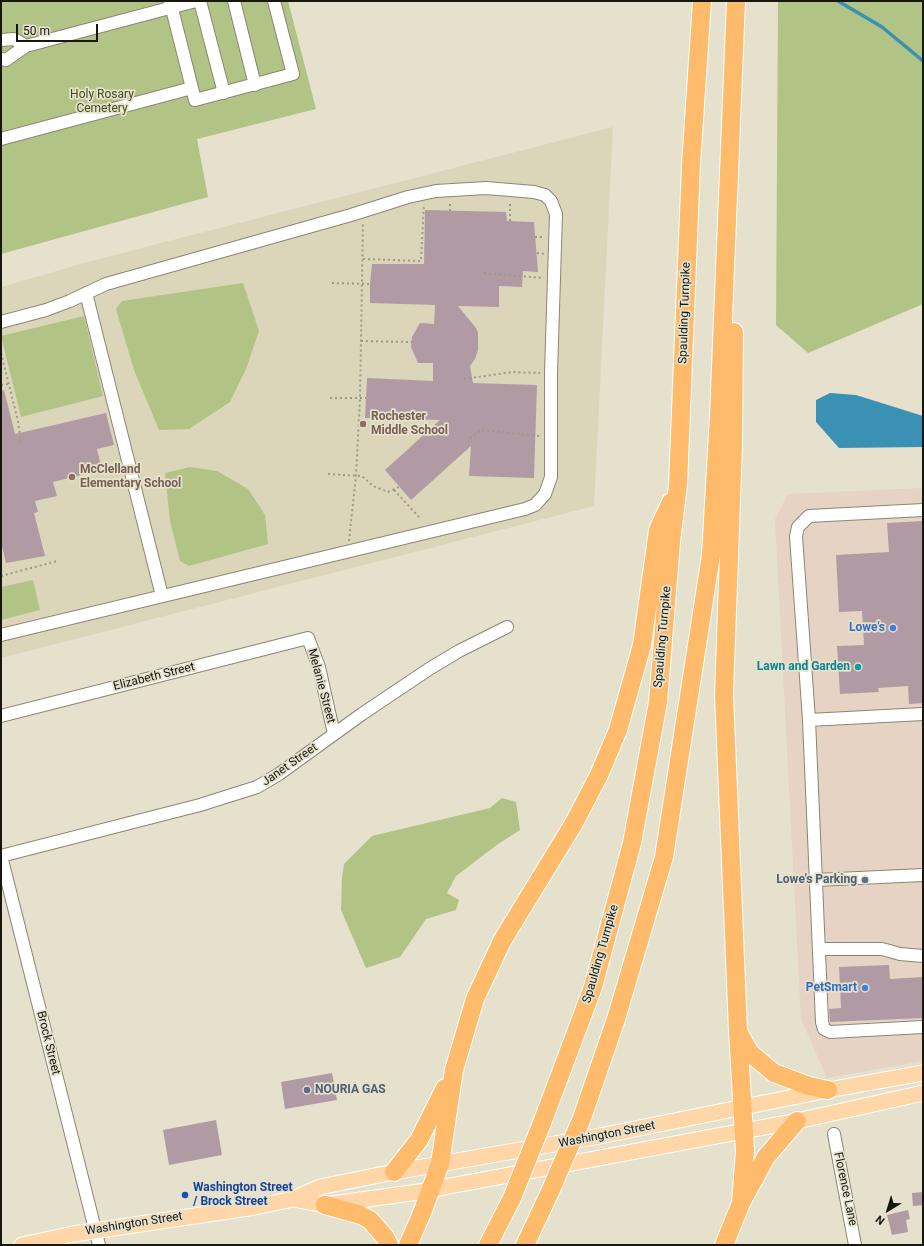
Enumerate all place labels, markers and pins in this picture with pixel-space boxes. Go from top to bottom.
place label: Rochester Middle School [371,410,448,438]
marker: Rochester Middle School [358,419,368,429]
place label: McClelland Elementary School [80,463,181,491]
marker: McClelland Elementary School [67,472,77,482]
place label: Lowe's [849,621,885,635]
marker: Lowe's [888,623,898,633]
place label: Lawn and Garden [757,660,850,674]
marker: Lawn and Garden [853,662,863,672]
place label: Lowe's Parking [776,873,857,887]
marker: Lowe's Parking [860,875,870,885]
place label: PetSmart [806,981,857,995]
marker: PetSmart [860,983,870,993]
place label: NOURIA GAS [315,1083,386,1097]
marker: NOURIA GAS [302,1085,312,1095]
place label: Washington Street / Brock Street [193,1181,293,1209]
marker: Washington Street / Brock Street [180,1190,190,1200]

